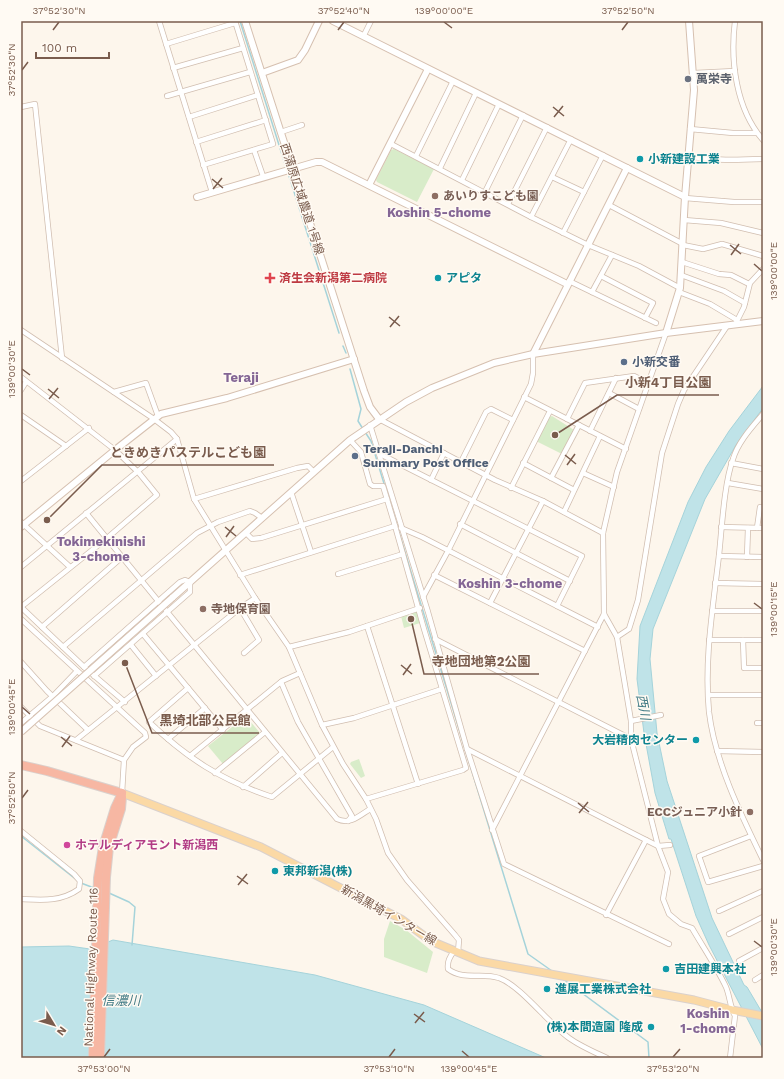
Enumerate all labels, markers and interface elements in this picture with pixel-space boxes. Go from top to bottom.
text: 37°52'30"N [32,5,86,16]
text: 37°52'40"N [318,5,370,16]
text: 139°00'00"E [415,5,473,16]
text: 37°52'50"N [601,5,655,16]
scale bar [36,34,109,60]
text: 100 m [42,41,77,55]
text: 37°52'30"N [6,43,17,97]
place label: 萬栄寺 [696,72,732,86]
marker: 萬栄寺 [683,74,693,84]
street label: 西蒲原広域農道 1号線 [277,141,327,257]
place label: 小新建設工業 [648,152,720,166]
marker: 小新建設工業 [635,154,645,164]
place label: あいりすこども園 [443,189,539,203]
marker: あいりすこども園 [430,191,440,201]
district label: Koshin 5-chome [387,205,492,220]
text: 139°00'00"E [768,242,779,300]
place label: 済生会新潟第二病院 [279,271,387,285]
place label: アピタ [446,271,482,285]
marker: 済生会新潟第二病院 [264,272,276,284]
marker: アピタ [433,273,443,283]
text: 139°00'30"E [6,340,17,398]
place label: 小新交番 [632,355,681,369]
marker: 小新交番 [619,357,629,367]
district label: Teraji [223,370,259,385]
callout: 小新4丁目公園 [617,370,719,395]
text: 小新4丁目公園 [625,375,711,390]
callout: ときめきパステルこども園 [102,440,274,465]
place label: Teraji-Danchi Summary Post Office [363,442,489,470]
text: ときめきパステルこども園 [110,445,266,460]
marker: Teraji-Danchi Summary Post Office [350,451,360,461]
district label: Tokimekinishi 3-chome [56,534,146,564]
district label: Koshin 3-chome [458,576,563,591]
text: 139°00'15"E [768,581,779,637]
place label: 寺地保育園 [211,602,271,616]
marker: 寺地保育園 [198,604,208,614]
callout: 寺地団地第2公園 [424,649,539,674]
text: 寺地団地第2公園 [432,654,530,669]
text: 139°00'45"E [6,679,17,735]
water label: 西川 [634,693,654,723]
callout: 黒埼北部公民館 [152,708,259,733]
text: 黒埼北部公民館 [159,713,251,728]
place label: 大岩精肉センター [592,733,688,747]
marker: 大岩精肉センター [691,735,701,745]
text: 37°52'50"N [6,771,17,825]
place label: ECCジュニア小針 [647,805,742,819]
marker: ECCジュニア小針 [745,807,755,817]
place label: ホテルディアモント新潟西 [75,838,218,852]
marker: ホテルディアモント新潟西 [62,840,72,850]
place label: 東邦新潟(株) [283,864,352,878]
marker: 東邦新潟(株) [270,866,280,876]
street label: 新潟黒埼インター線 [339,882,439,948]
street label: National Highway Route 116 [81,887,101,1047]
text: 139°00'30"E [768,918,779,976]
place label: 吉田建興本社 [674,962,746,976]
marker: 吉田建興本社 [661,964,671,974]
place label: 進展工業株式会社 [555,982,651,996]
marker: 進展工業株式会社 [542,984,552,994]
water label: 信濃川 [101,993,142,1008]
north arrow [34,1005,74,1045]
district label: Koshin 1-chome [680,1006,736,1036]
place label: (株)本間造園 隆成 [546,1020,643,1034]
marker: (株)本間造園 隆成 [646,1022,656,1032]
text: N [54,1024,69,1038]
text: 37°53'00"N [77,1063,131,1074]
text: 37°53'10"N [363,1063,415,1074]
text: 139°00'45"E [441,1063,497,1074]
text: 37°53'20"N [646,1063,700,1074]

